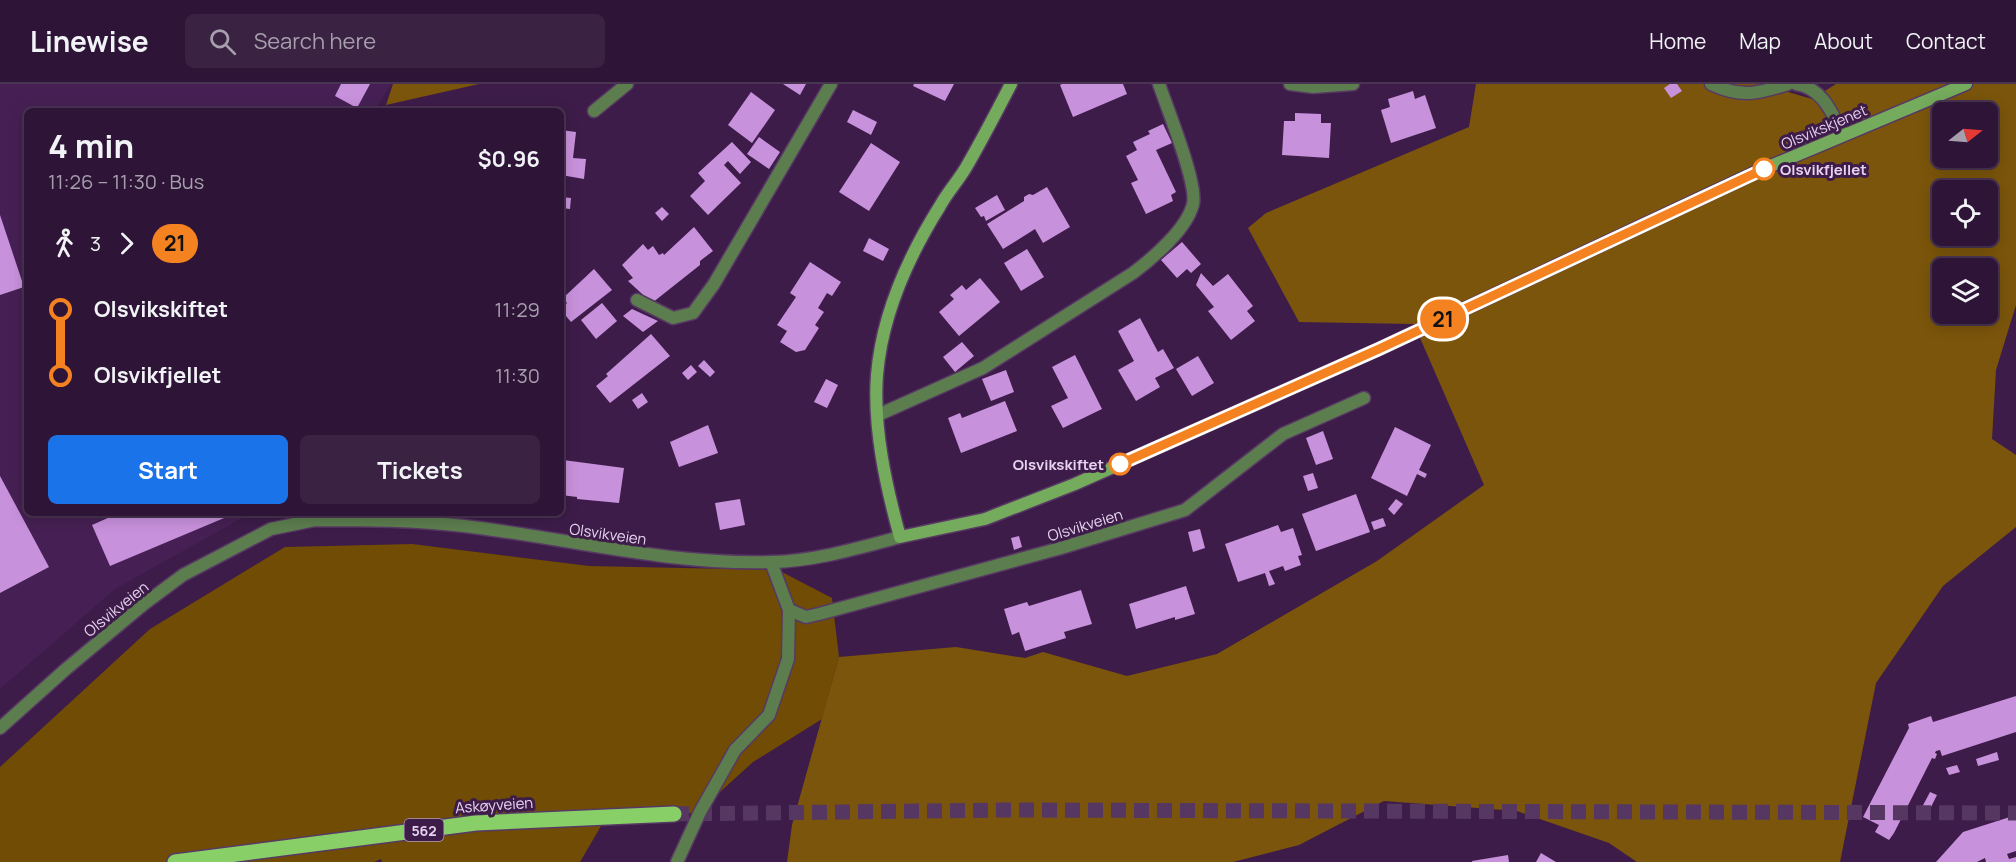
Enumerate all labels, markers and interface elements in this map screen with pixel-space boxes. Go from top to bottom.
search box [185,14,605,68]
text: Linewise [30,22,149,60]
icon: search [206,25,239,58]
text: Search here [254,26,376,56]
text: Home [1649,27,1706,55]
text: Map [1739,27,1781,55]
text: About [1814,27,1873,55]
text: Contact [1906,27,1986,55]
street label: Olsvikskjenet [1778,99,1870,155]
north arrow [1932,102,1998,168]
map controls [1932,102,1998,324]
text: 4 min [48,123,134,168]
text: $0.96 [478,144,540,174]
marker: Olsvikfjellet [1753,158,1775,180]
place label: Olsvikfjellet [1780,159,1867,180]
text: 11:26 – 11:30 · Bus [48,168,204,195]
button: locate [1932,180,1998,246]
icon: walk [48,227,81,260]
icon: forward [110,227,143,260]
text: 21 [164,229,186,257]
text: 3 [90,230,101,257]
button: layers [1932,258,1998,324]
text: Olsvikskiftet [94,294,228,324]
text: 11:29 [495,296,540,323]
line badge: 21 [1416,300,1470,338]
text: 21 [1432,305,1454,333]
text: Olsvikfjellet [94,360,221,390]
text: 11:30 [495,362,540,389]
button: Start [48,435,288,504]
button: Tickets [300,435,540,504]
marker: Olsvikskiftet [1109,453,1131,475]
place label: Olsvikskiftet [1013,454,1104,475]
street label: Olsvikveien [1045,504,1125,546]
street label: Olsvikveien [568,518,648,550]
street label: Olsvikveien [79,576,153,642]
street label: Askøyveien [454,792,534,818]
road number: 562 [404,819,444,841]

